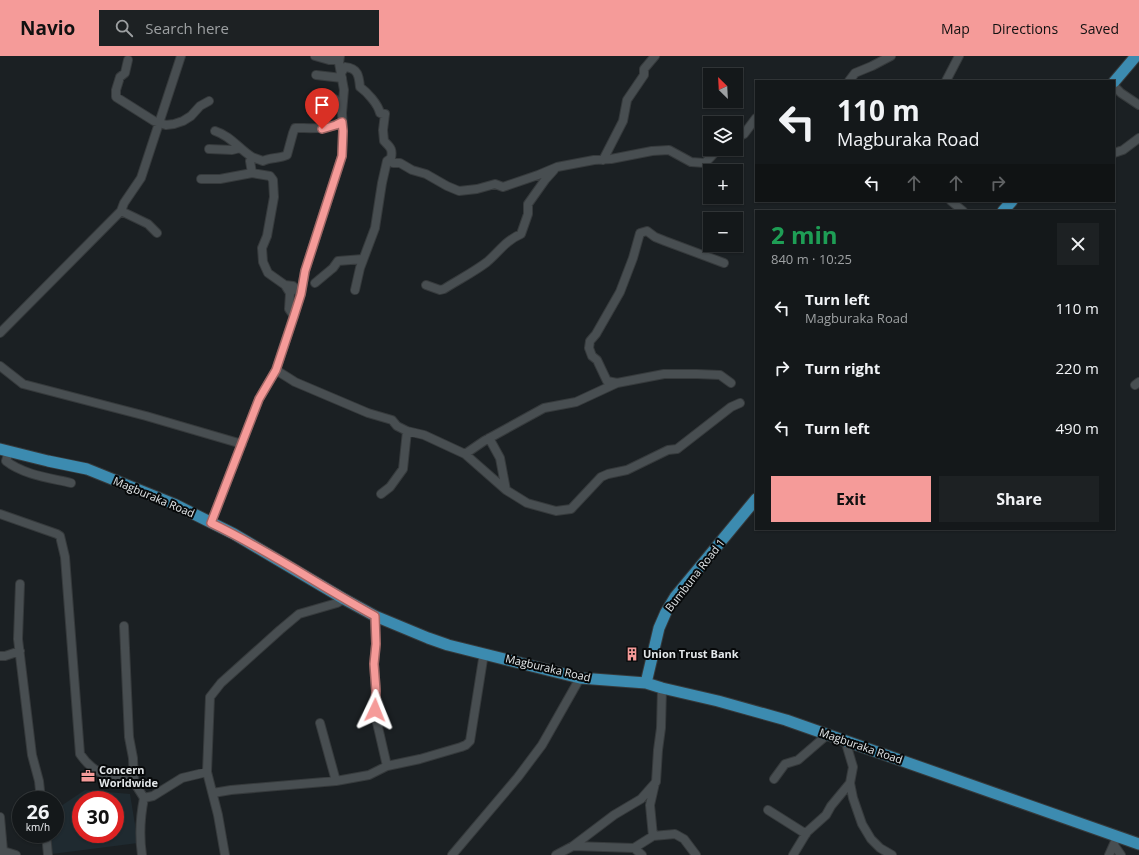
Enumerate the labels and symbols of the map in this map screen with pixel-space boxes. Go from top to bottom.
north arrow [703,68,743,108]
pin [305,88,339,129]
street label: Magburaka Road [111,473,197,520]
street label: Bumbuna Road 1 [661,535,728,614]
building icon: Union Trust Bank [624,646,640,662]
place label: Union Trust Bank [643,646,739,661]
street label: Magburaka Road [504,650,592,685]
position arrow [354,689,396,731]
street label: Magburaka Road [818,724,905,767]
place label: Concern Worldwide [99,762,158,790]
office icon: Concern Worldwide [80,768,96,784]
speed limit sign: 30 [72,791,124,843]

